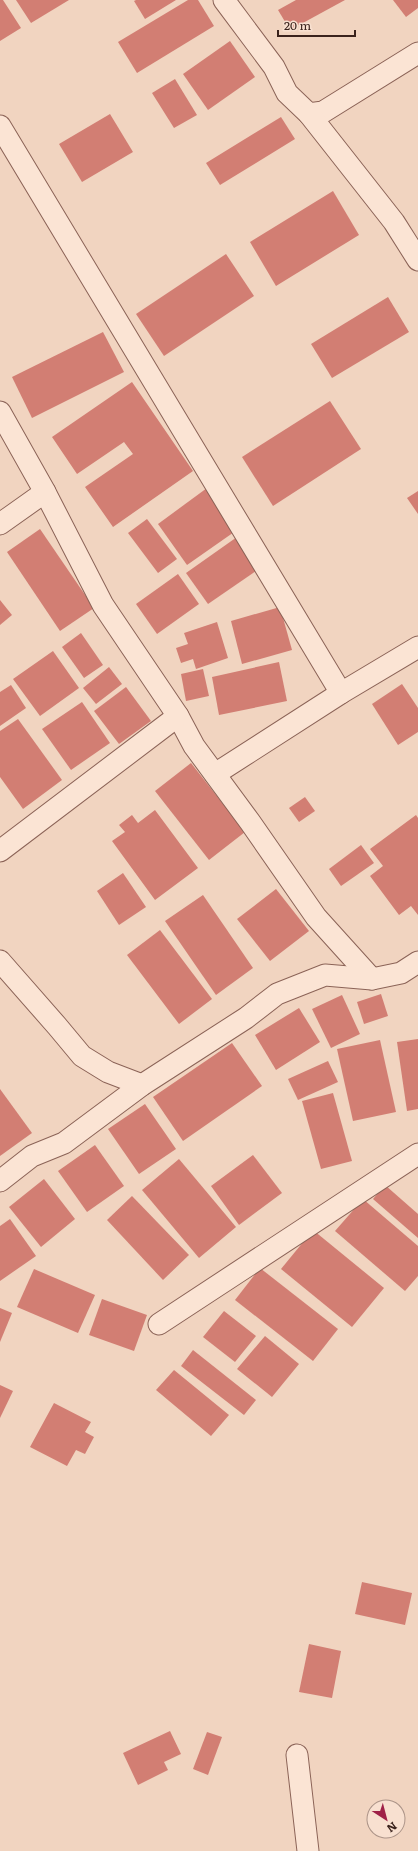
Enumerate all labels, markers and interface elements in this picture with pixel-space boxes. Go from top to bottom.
scale bar [278,12,355,38]
text: 20 m [284,16,311,34]
north arrow [366,1799,406,1839]
text: N [384,1819,401,1837]

